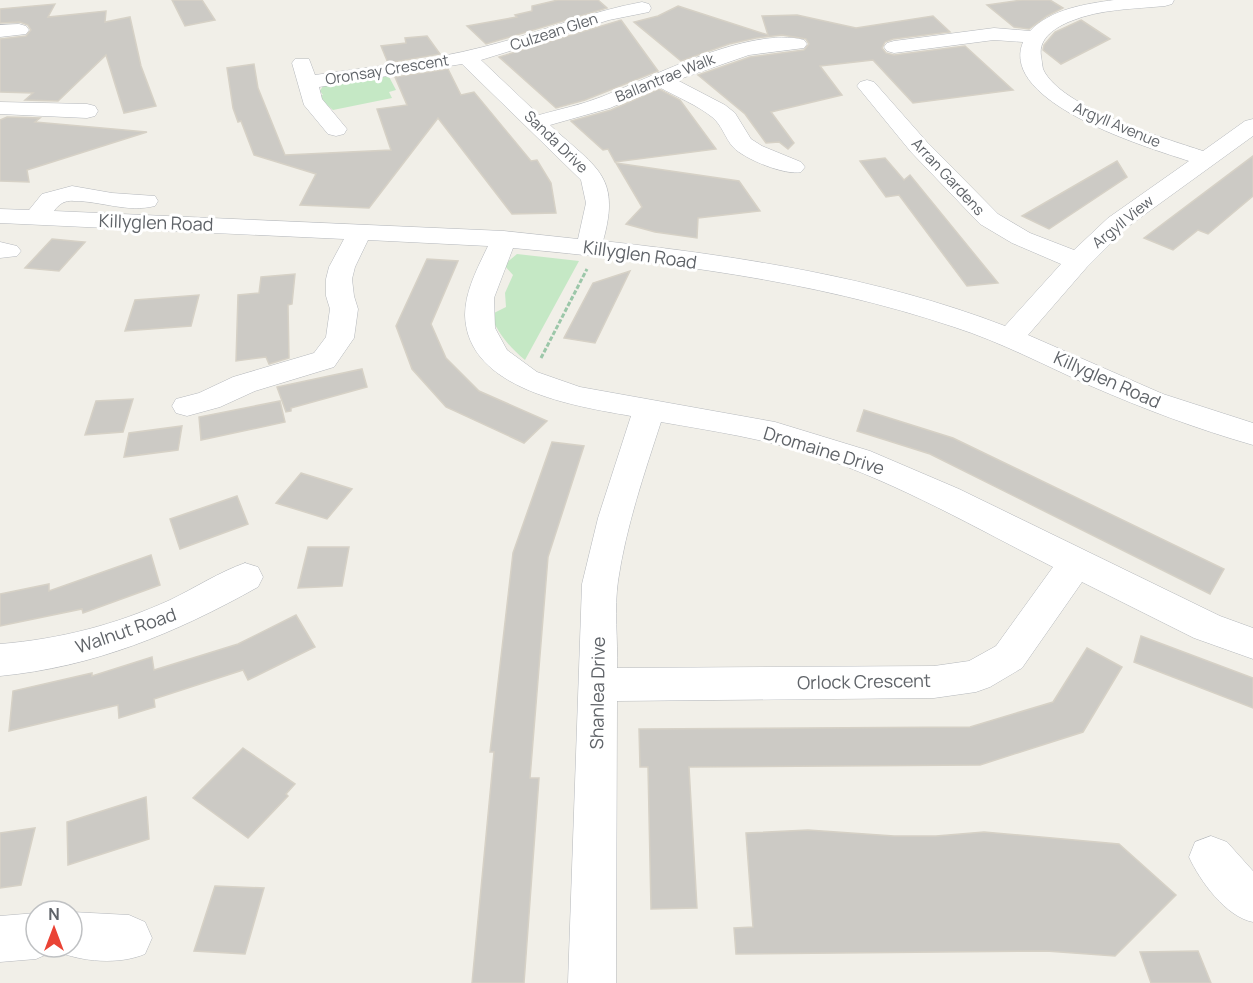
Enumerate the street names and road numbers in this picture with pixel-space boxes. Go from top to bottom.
street label: Culzean Glen [507,7,600,56]
street label: Ballantrae Walk [612,48,718,107]
street label: Oronsay Crescent [324,49,450,90]
street label: Argyll Avenue [1070,97,1164,152]
street label: Sanda Drive [520,106,593,178]
street label: Arran Gardens [907,133,990,220]
street label: Argyll View [1087,190,1158,253]
street label: Killyglen Road [98,208,214,236]
street label: Killyglen Road [582,234,699,274]
street label: Killyglen Road [1050,345,1165,413]
street label: Dromaine Drive [761,420,888,480]
street label: Walnut Road [72,602,179,659]
street label: Shanlea Drive [584,636,610,750]
street label: Orlock Crescent [797,668,931,694]

